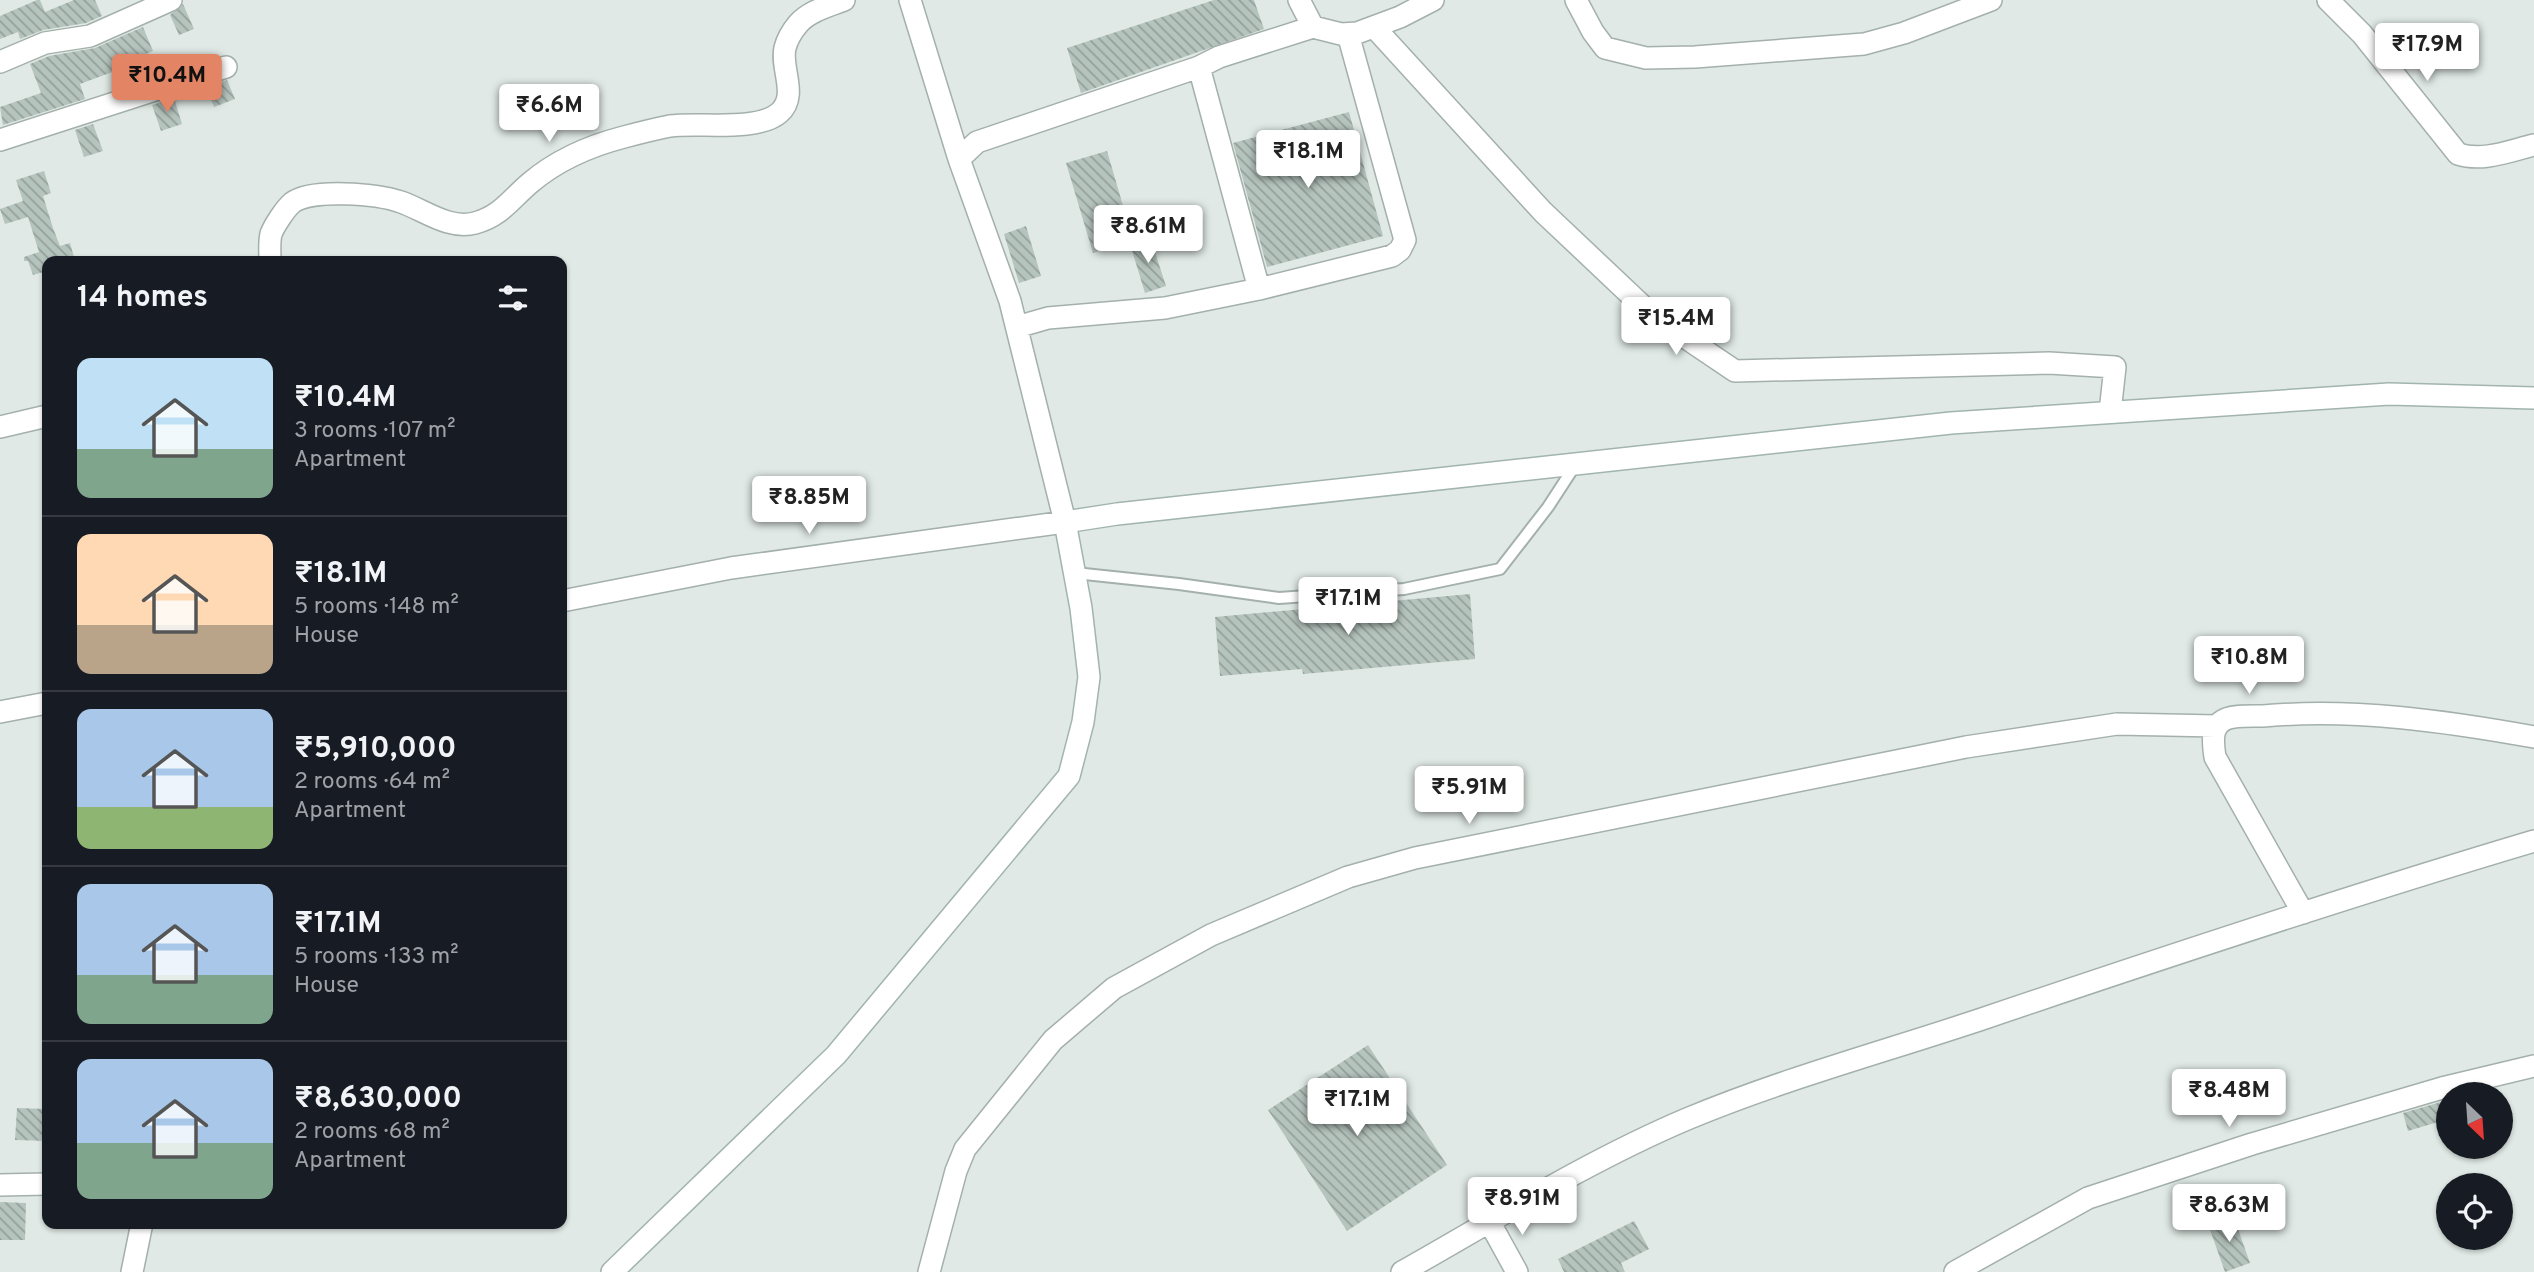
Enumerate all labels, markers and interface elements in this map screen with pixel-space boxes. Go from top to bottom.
pin: ₹17.9M [2370,24,2484,83]
text: ₹17.9M [2391,31,2463,60]
pin: ₹10.4M [110,54,224,114]
text: ₹10.4M [128,62,206,91]
pin: ₹6.6M [500,85,598,144]
text: ₹6.6M [515,92,583,121]
pin: ₹18.1M [1251,130,1365,190]
text: ₹18.1M [1272,138,1344,167]
pin: ₹8.61M [1091,205,1205,265]
text: ₹8.61M [1110,213,1186,242]
icon: filters [494,279,532,317]
text: 14 homes [77,280,208,317]
pin: ₹15.4M [1619,298,1733,357]
text: ₹15.4M [1637,305,1715,334]
text: ₹10.4M [294,380,396,417]
icon: home [133,386,217,470]
text: 3 rooms · 107 m² [294,417,456,446]
text: Apartment [294,446,406,475]
pin: ₹8.85M [752,476,866,536]
text: ₹8.85M [768,484,850,513]
text: ₹18.1M [294,556,387,593]
icon: home [133,562,217,646]
pin: ₹17.1M [1291,578,1405,637]
text: ₹17.1M [1314,585,1382,614]
text: 5 rooms · 148 m² [294,593,459,622]
text: House [294,622,359,651]
pin: ₹10.8M [2192,636,2306,696]
text: ₹10.8M [2210,644,2288,673]
text: ₹5,910,000 [294,731,457,768]
icon: home [133,737,217,821]
pin: ₹5.91M [1412,766,1526,826]
text: 2 rooms · 64 m² [294,768,450,797]
text: ₹5.91M [1431,774,1507,803]
text: Apartment [294,797,406,826]
text: ₹17.1M [294,906,381,943]
icon: home [133,912,217,996]
text: 5 rooms · 133 m² [294,943,459,972]
text: House [294,972,359,1001]
pin: ₹8.48M [2172,1070,2286,1129]
text: ₹8.48M [2188,1077,2270,1106]
pin: ₹17.1M [1300,1078,1414,1138]
text: ₹8,630,000 [294,1081,462,1118]
north arrow [2436,1082,2513,1158]
map controls [2436,1082,2513,1250]
text: ₹17.1M [1323,1086,1391,1115]
icon: home [133,1087,217,1171]
text: 2 rooms · 68 m² [294,1118,450,1147]
text: Apartment [294,1147,406,1176]
button: locate [2436,1173,2513,1250]
pin: ₹8.91M [1465,1178,1579,1237]
pin: ₹8.63M [2172,1184,2286,1244]
text: ₹8.91M [1484,1185,1560,1214]
text: ₹8.63M [2188,1192,2270,1221]

